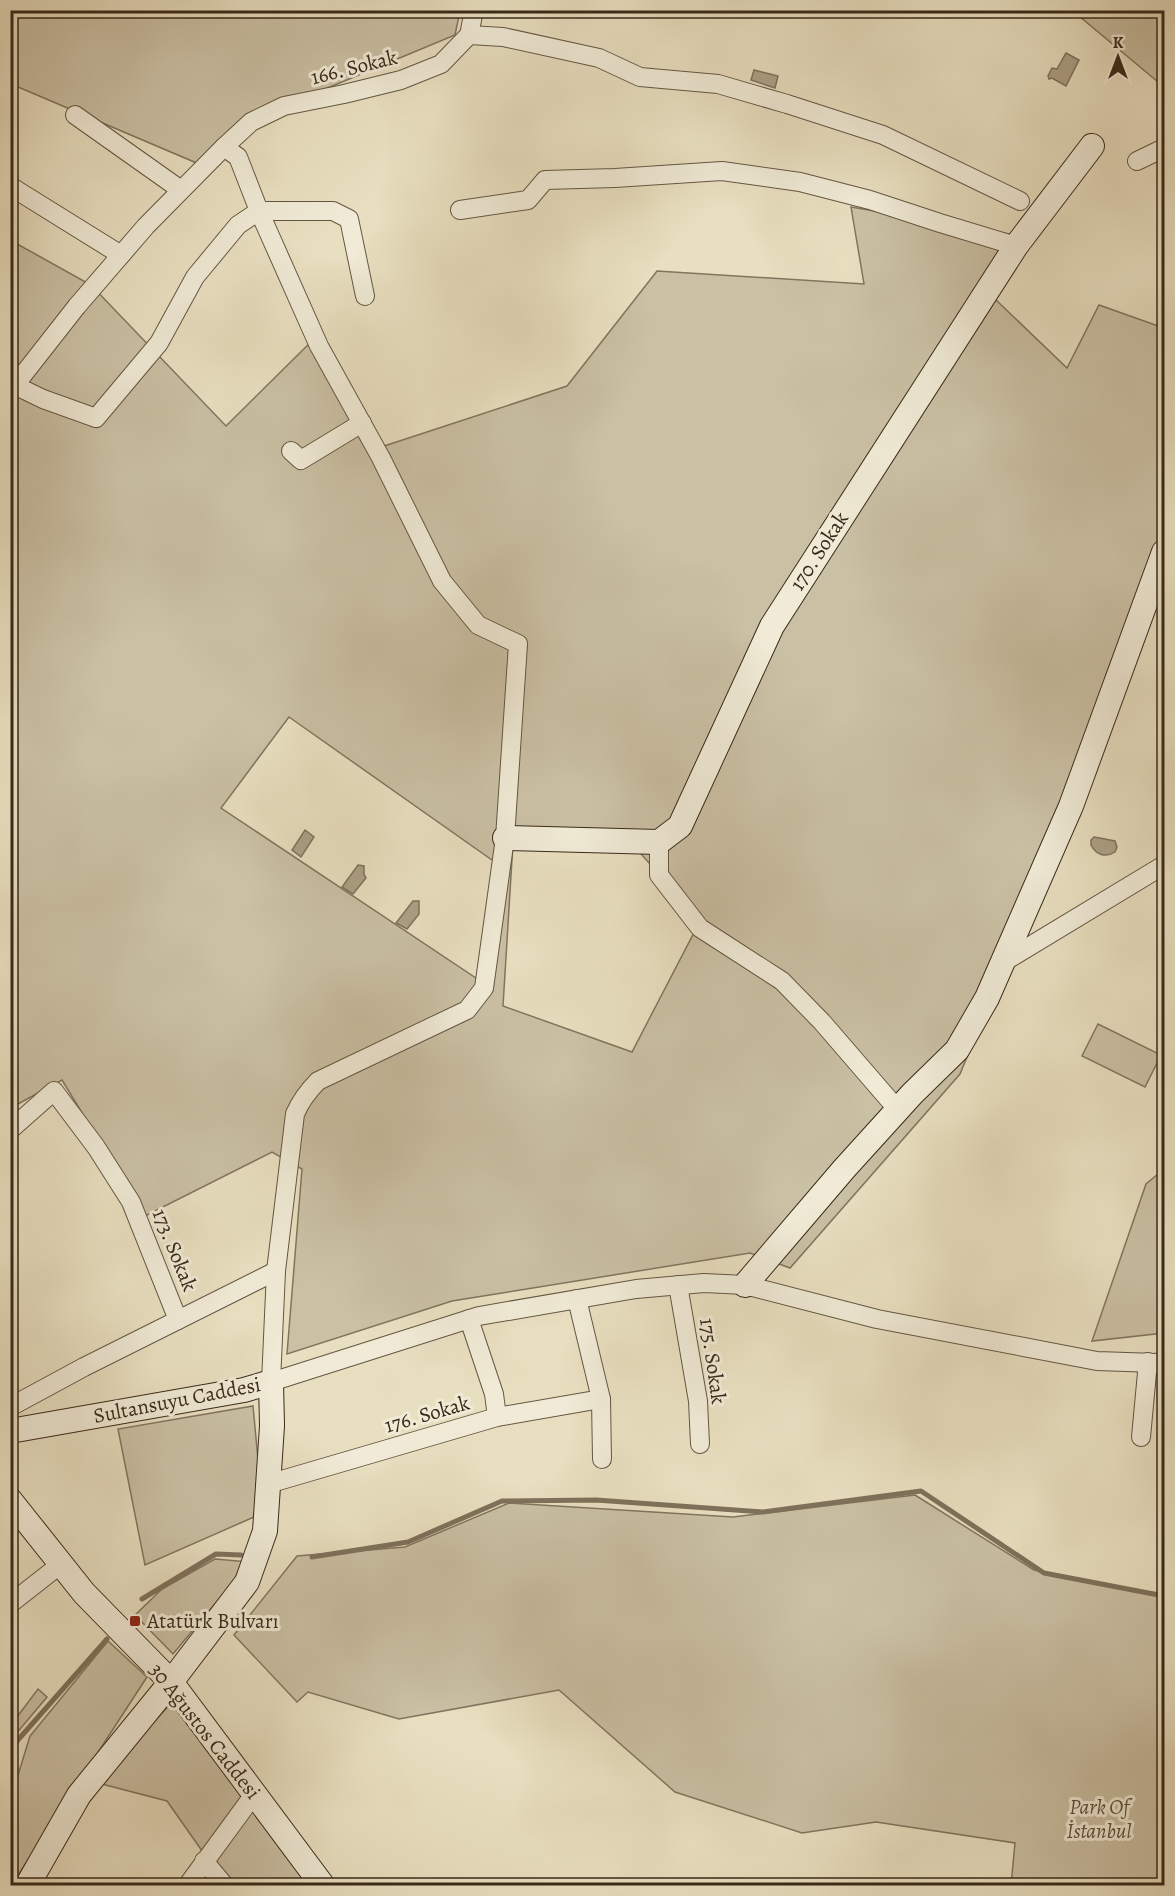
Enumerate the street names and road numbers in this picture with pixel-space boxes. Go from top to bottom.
street label: 166. Sokak [308,43,401,91]
street label: 170. Sokak [783,506,855,596]
street label: 173. Sokak [146,1205,204,1296]
street label: 175. Sokak [693,1316,733,1406]
street label: Sultansuyu Caddesi [91,1370,263,1430]
street label: 176. Sokak [381,1388,473,1439]
street label: 30 Ağustos Caddesi [143,1657,267,1805]

